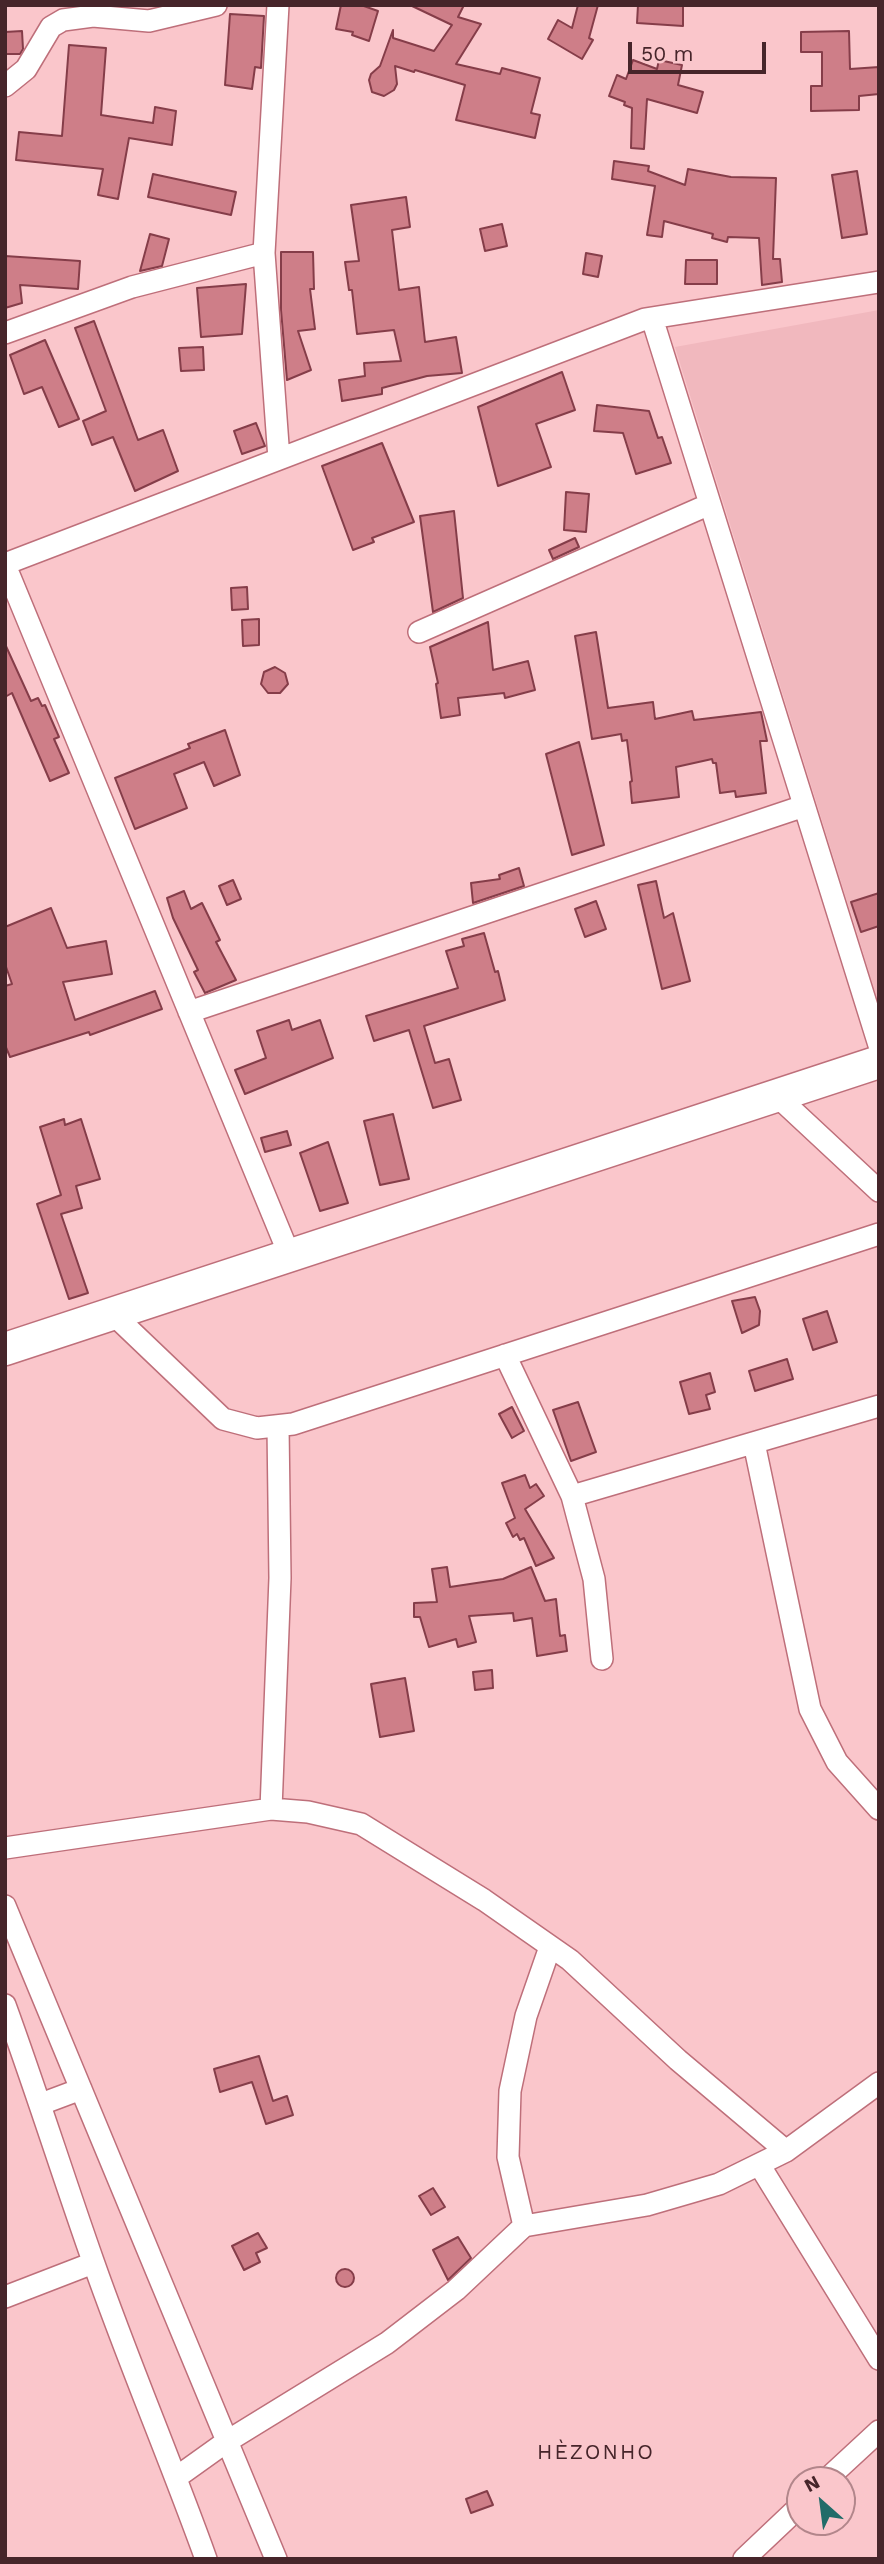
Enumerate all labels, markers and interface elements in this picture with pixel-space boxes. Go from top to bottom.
scale bar [632,28,770,72]
text: 50 m [641,41,693,66]
district label: HÈZONHO [538,2440,654,2466]
north arrow [786,2466,856,2536]
text: N [800,2470,823,2497]

